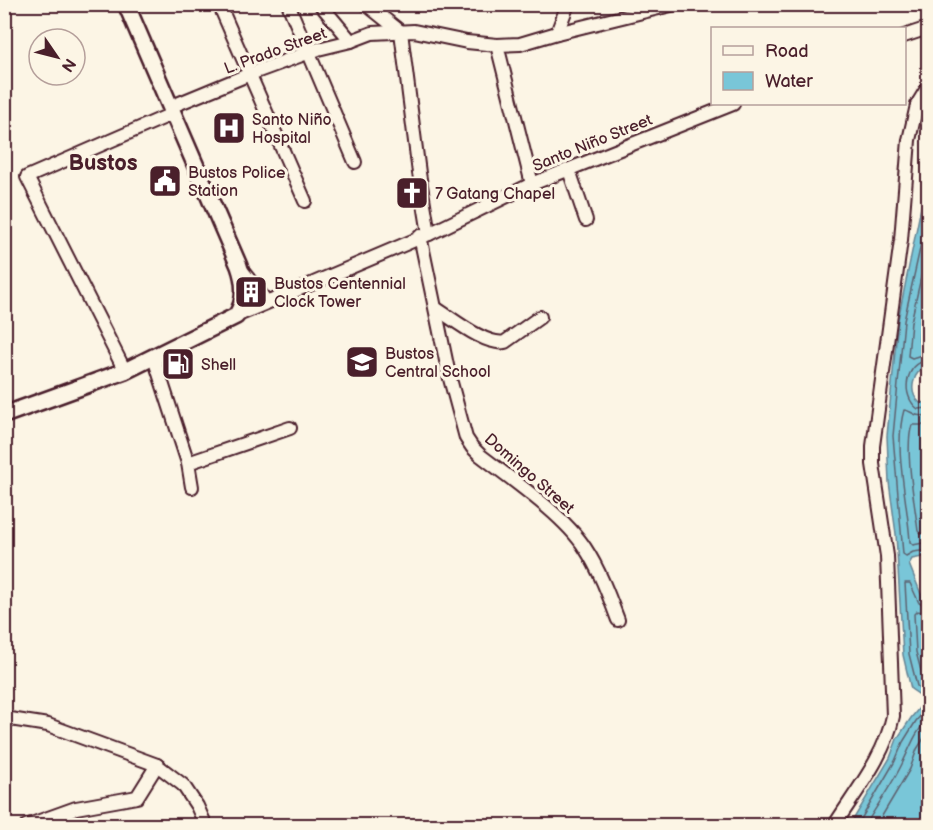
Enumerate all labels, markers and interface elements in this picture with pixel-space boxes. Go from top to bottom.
street label: L. Prado Street [222,24,329,79]
north arrow [27,27,87,87]
legend [711,27,906,105]
text: Road [765,41,809,62]
text: N [57,54,79,75]
text: Water [765,71,813,92]
hospital icon: Santo Niño Hospital [211,110,247,146]
place label: Santo Niño Hospital [252,111,332,148]
street label: Santo Niño Street [530,111,655,176]
district label: Bustos [68,150,138,177]
public building icon: Bustos Police Station [147,163,183,199]
place label: Bustos Police Station [188,164,286,201]
church icon: 7 Gatang Chapel [394,175,430,211]
place label: 7 Gatang Chapel [435,185,555,204]
building icon: Bustos Centennial Clock Tower [233,274,269,310]
place label: Bustos Centennial Clock Tower [274,275,406,312]
school or university icon: Bustos Central School [344,344,380,380]
place label: Bustos Central School [385,345,491,382]
fuel station icon: Shell [160,346,196,382]
place label: Shell [201,356,236,375]
street label: Domingo Street [480,430,578,518]

